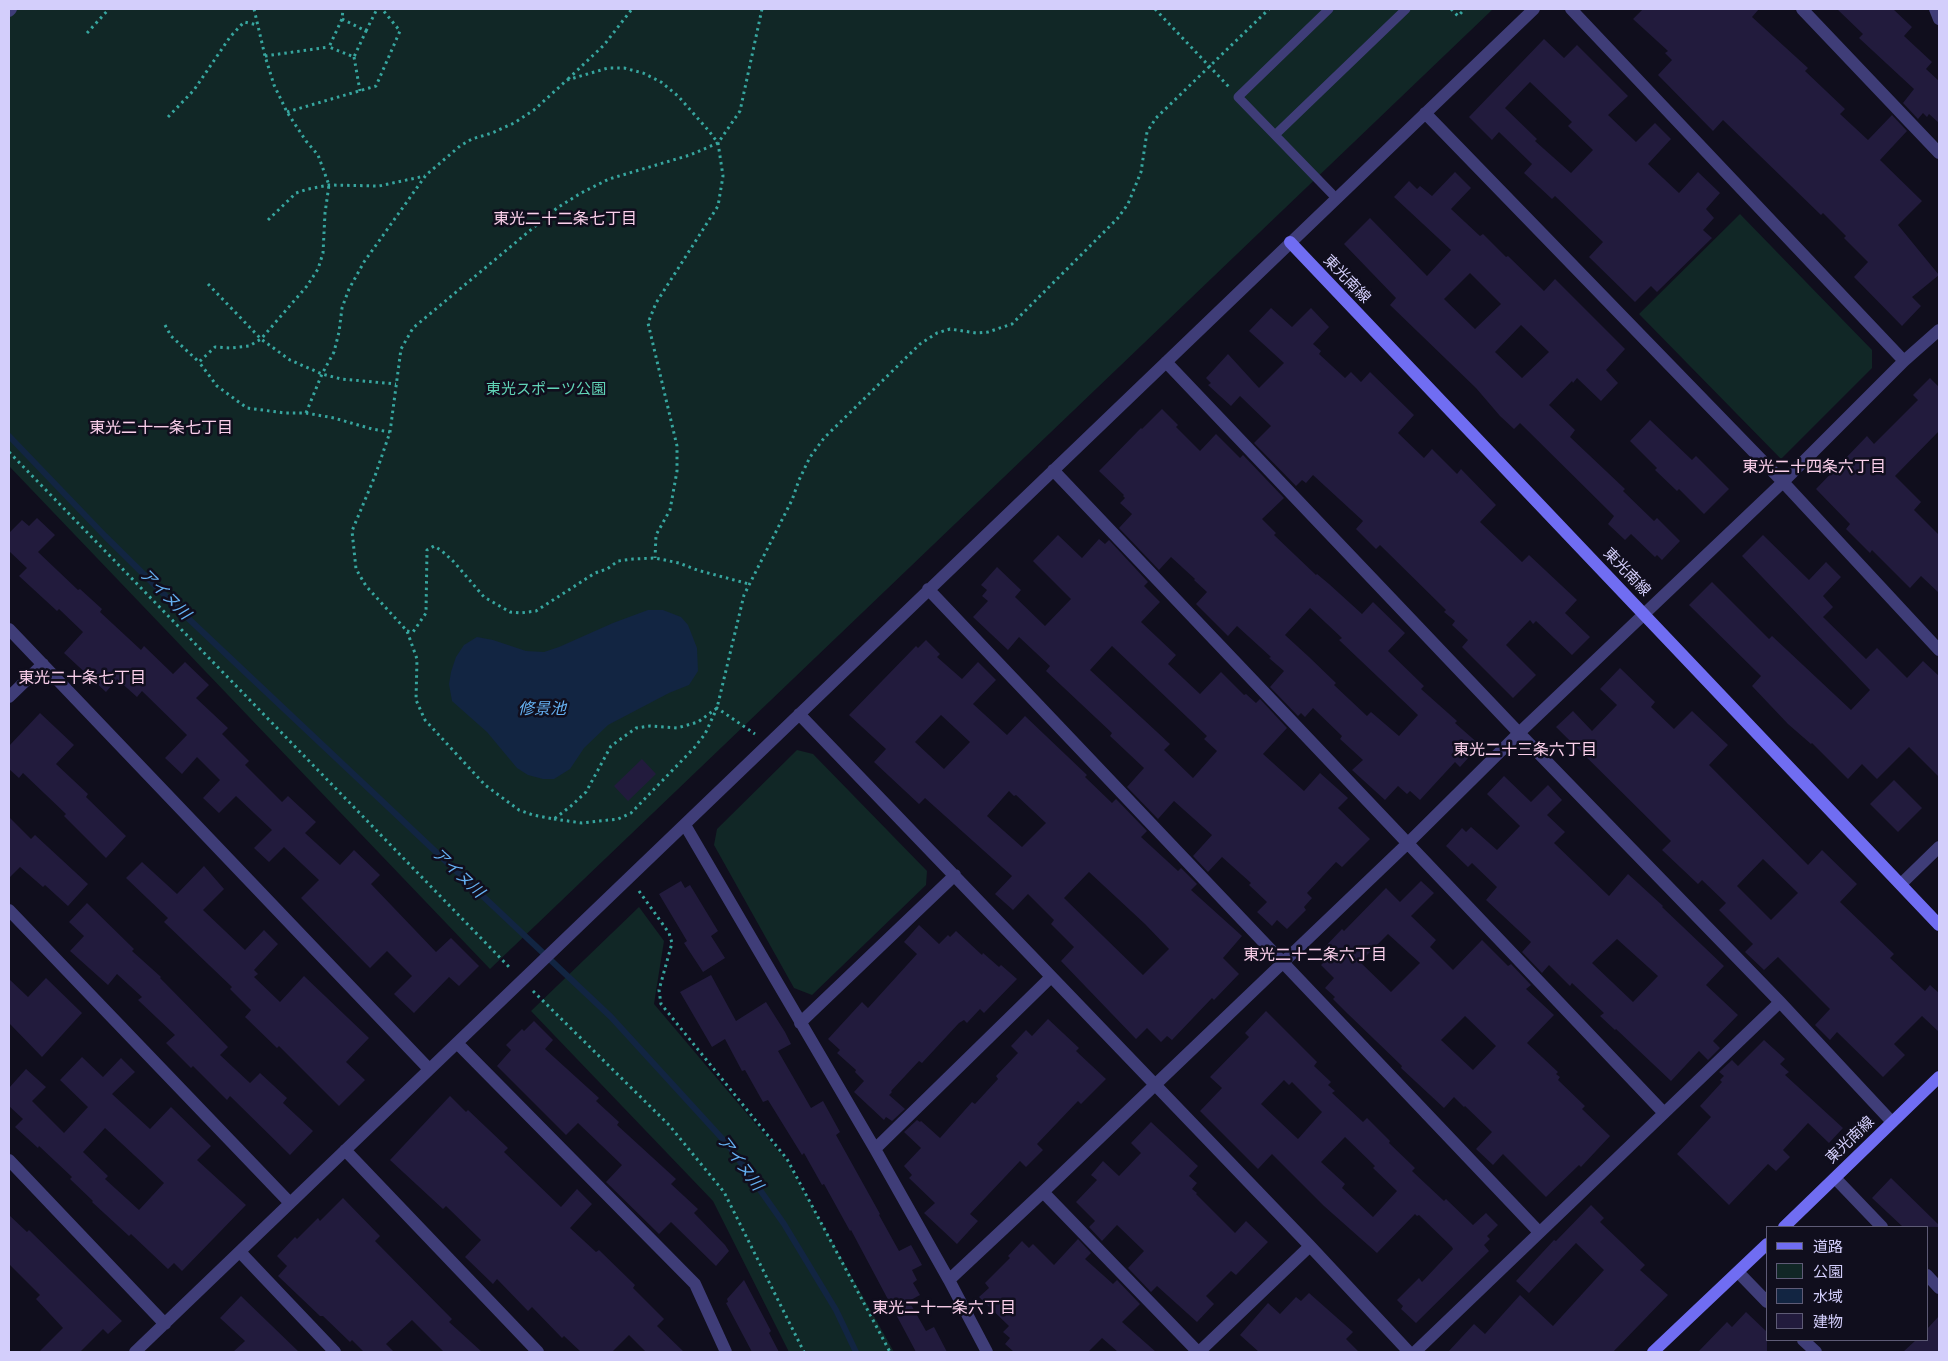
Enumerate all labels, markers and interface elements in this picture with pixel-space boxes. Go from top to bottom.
district label: 東光二十二条七丁目 [493,209,637,229]
street label: 東光南線 [1320,251,1374,307]
park label: 東光スポーツ公園 [486,380,606,398]
district label: 東光二十一条七丁目 [89,418,233,438]
district label: 東光二十四条六丁目 [1742,457,1886,477]
street label: 東光南線 [1600,544,1654,600]
water label: アイヌ川 [136,565,194,623]
district label: 東光二十条七丁目 [18,668,146,688]
water label: 修景池 [518,699,566,719]
district label: 東光二十三条六丁目 [1453,740,1597,760]
water label: アイヌ川 [428,844,488,902]
district label: 東光二十二条六丁目 [1243,945,1387,965]
street label: 東光南線 [1822,1113,1878,1167]
water label: アイヌ川 [713,1132,767,1194]
legend [1766,1226,1928,1341]
text: 道路 [1813,1238,1843,1255]
text: 公園 [1813,1263,1843,1280]
text: 水域 [1813,1288,1843,1305]
district label: 東光二十一条六丁目 [872,1298,1016,1318]
text: 建物 [1813,1313,1843,1330]

